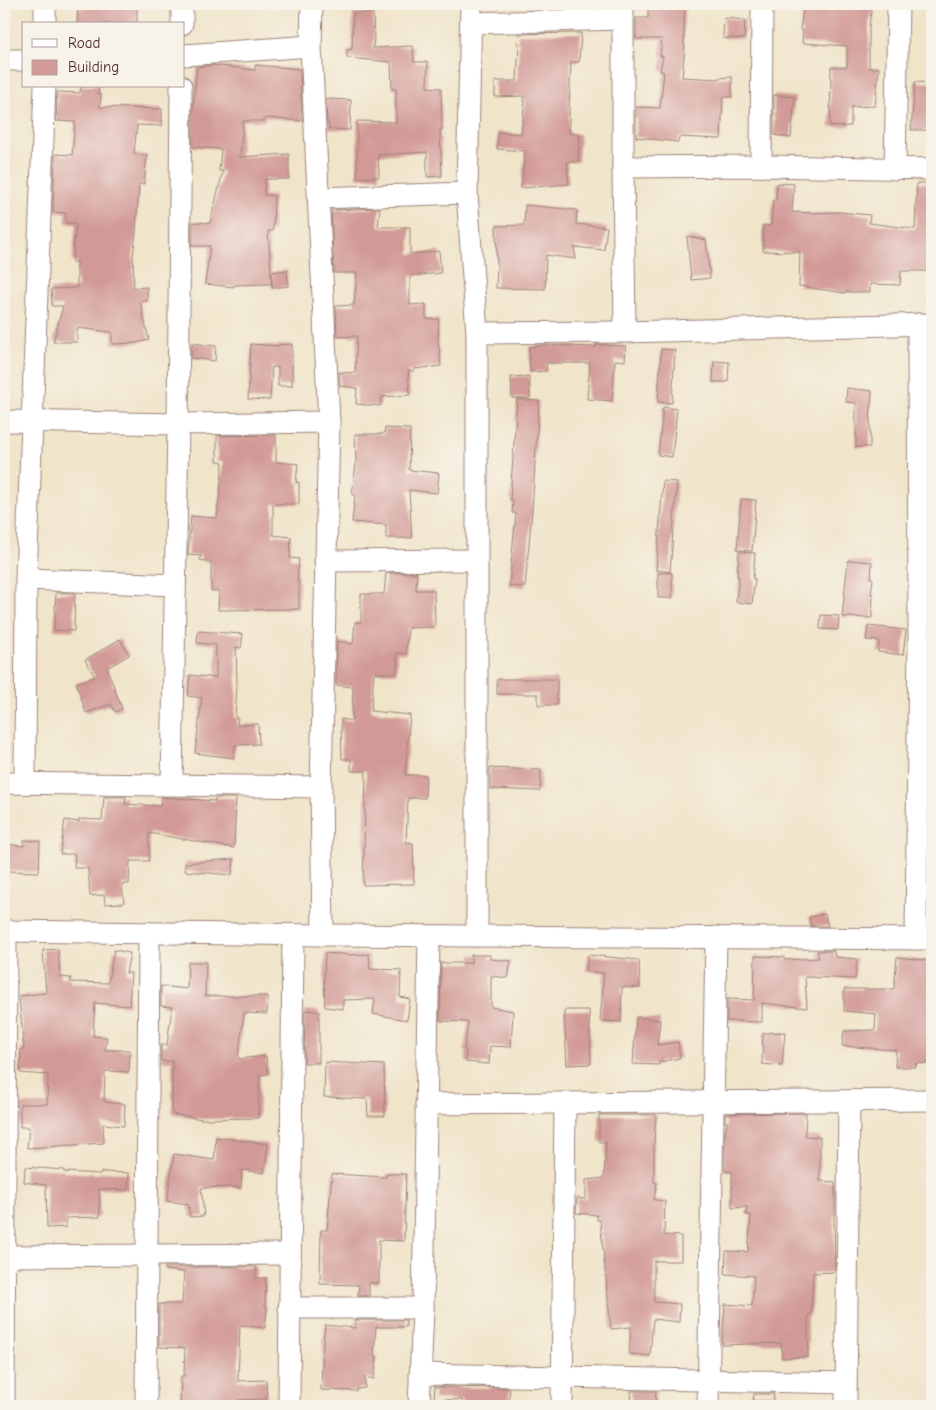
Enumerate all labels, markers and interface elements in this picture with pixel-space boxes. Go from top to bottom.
legend [22,22,185,88]
text: Road [68,34,100,52]
text: Building [68,58,119,76]

